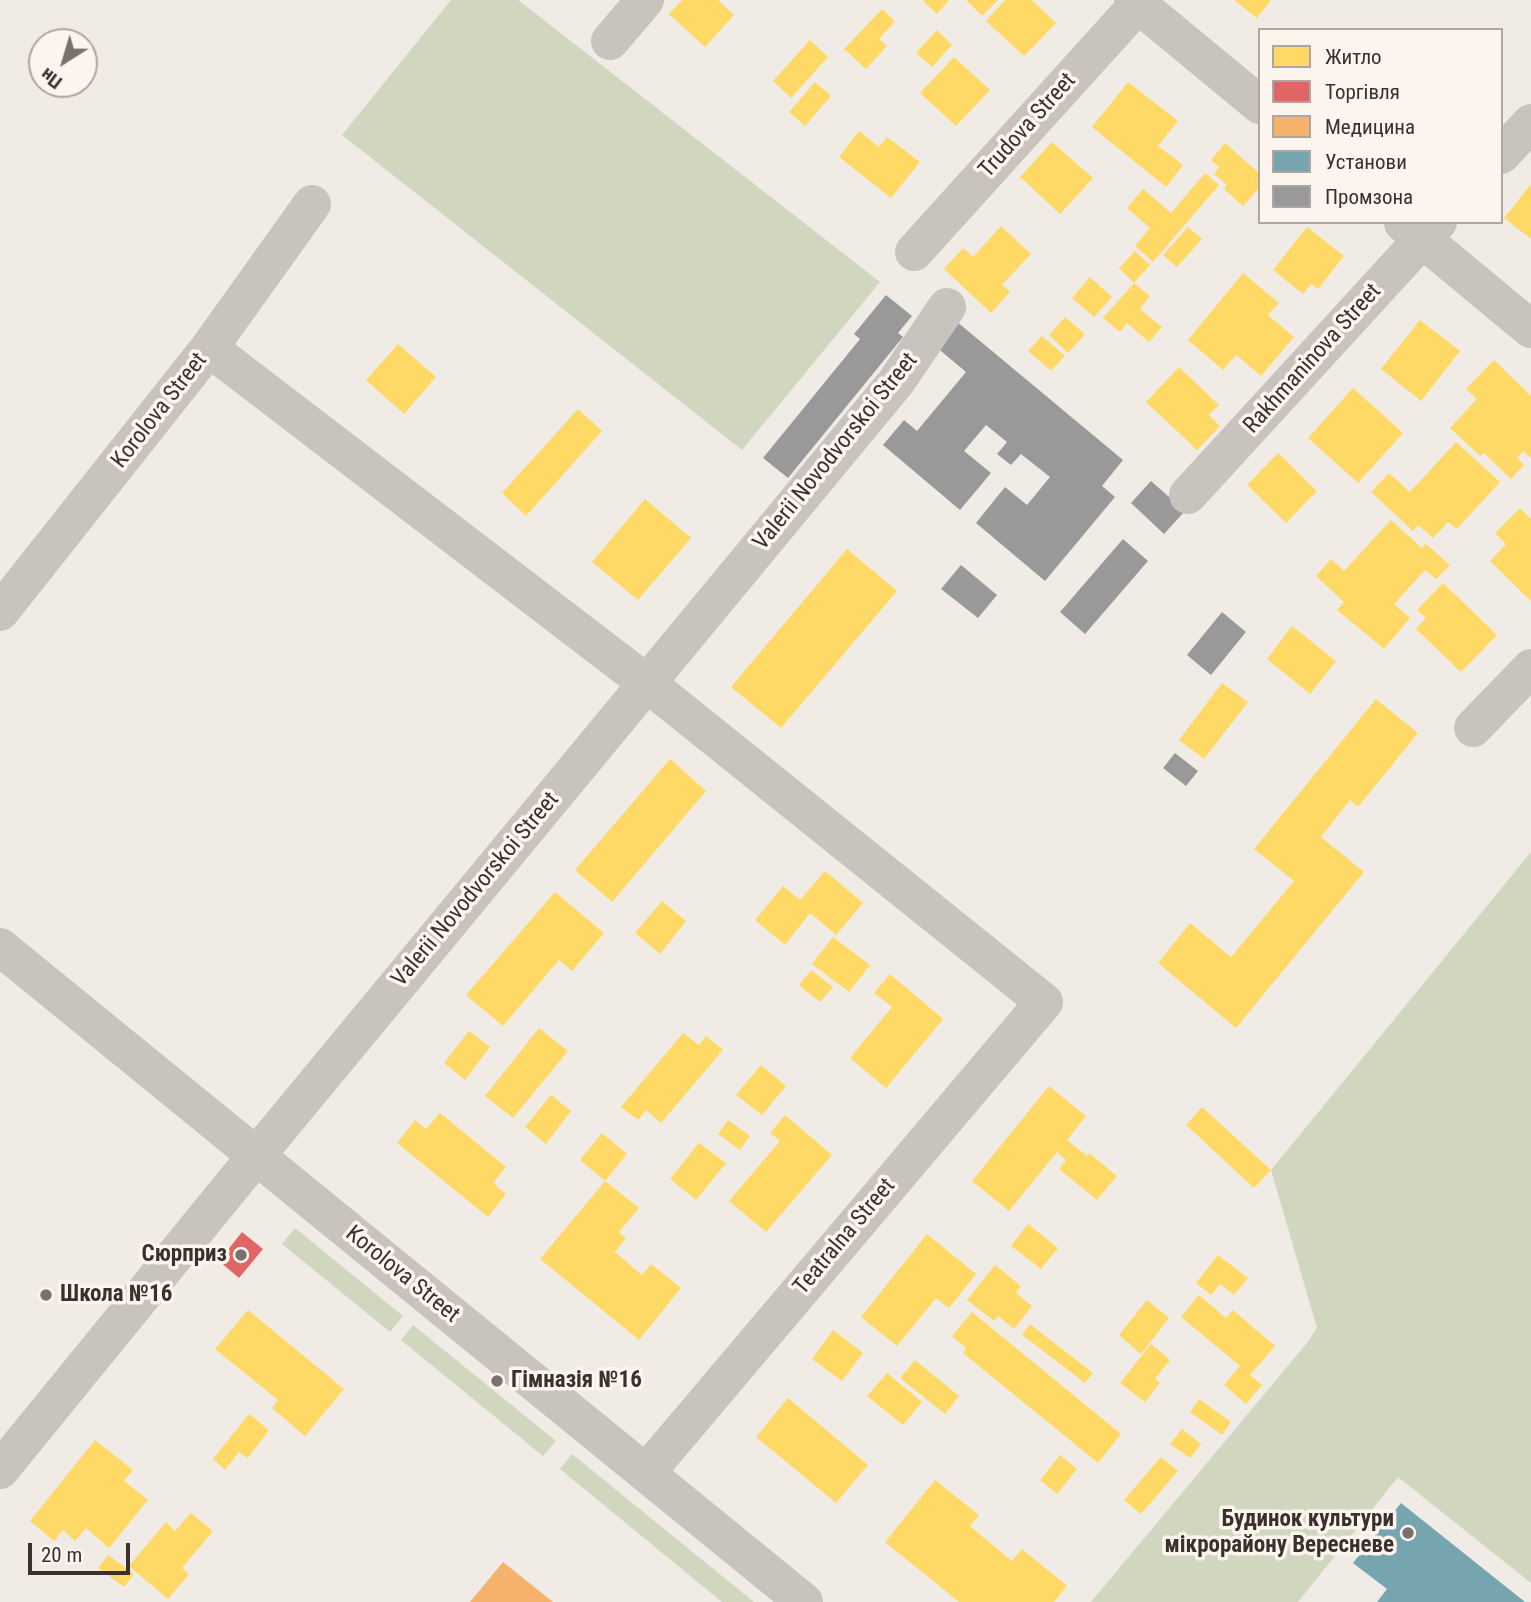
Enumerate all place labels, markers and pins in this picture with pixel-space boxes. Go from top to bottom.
place label: Сюрприз [142,1241,227,1269]
marker: Сюрприз [233,1247,249,1263]
place label: Школа №16 [60,1281,172,1309]
marker: Школа №16 [38,1287,54,1303]
place label: Гімназія №16 [511,1367,642,1395]
marker: Гімназія №16 [489,1373,505,1389]
place label: Будинок культури мікрорайону Вересневе [1165,1506,1394,1560]
marker: Будинок культури мікрорайону Вересневе [1400,1525,1416,1541]

